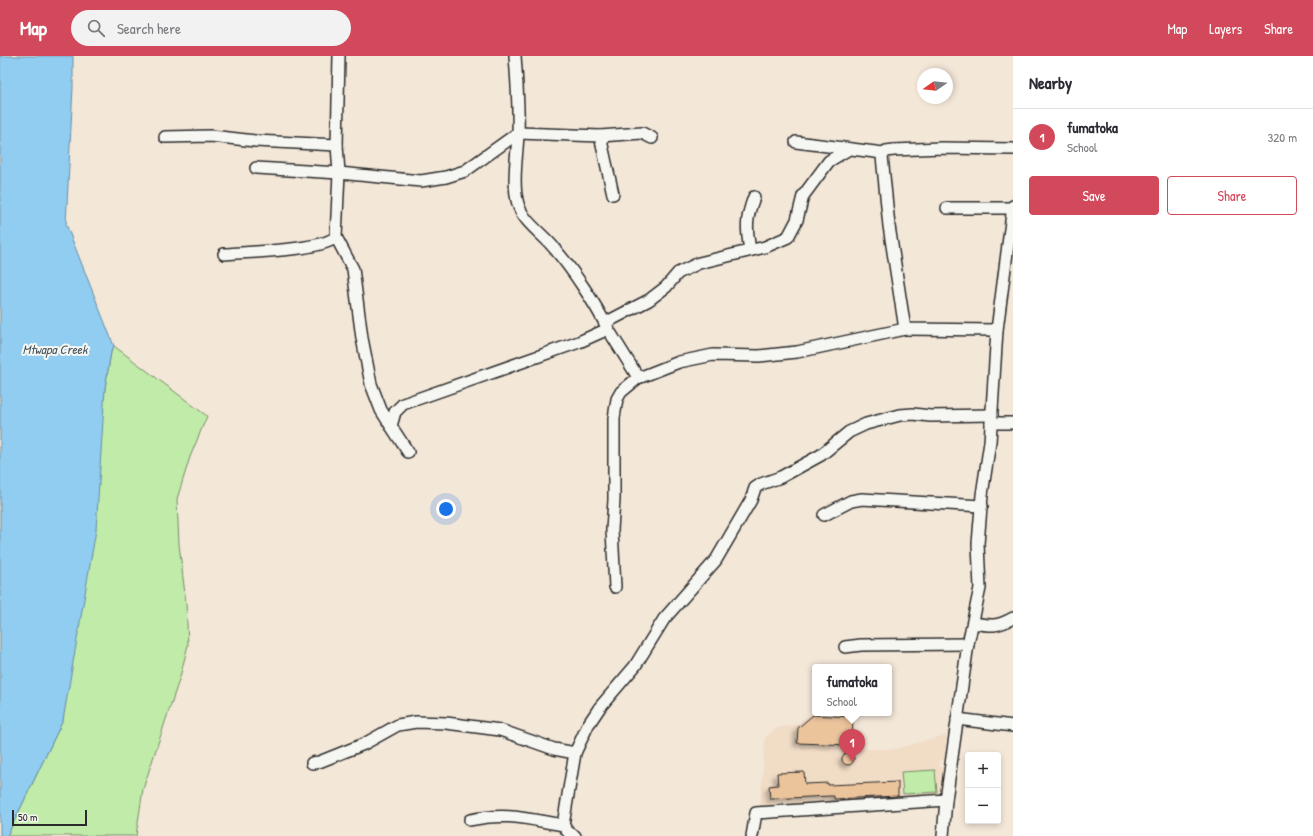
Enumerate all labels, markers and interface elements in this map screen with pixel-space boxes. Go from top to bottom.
search box [71,10,351,46]
text: Map [20,15,47,41]
icon: search [85,17,107,39]
text: Search here [117,18,181,39]
text: Map [1167,19,1187,38]
text: Layers [1209,19,1242,38]
text: Share [1264,19,1293,38]
north arrow [917,68,953,104]
text: Nearby [1029,71,1072,94]
text: fumatoka [1067,117,1118,138]
text: 1 [1040,128,1044,146]
text: 320 m [1267,128,1297,146]
text: School [1067,138,1097,156]
button: Save [1029,176,1159,215]
button: Share [1167,176,1297,215]
water label: Mtwapa Creek [23,340,89,359]
your location [436,499,456,519]
popup [812,664,892,716]
text: fumatoka [827,671,877,692]
text: School [827,692,857,710]
pin: 1 [839,729,865,762]
map controls [965,752,1001,824]
button: + [965,752,1001,788]
button: − [965,788,1001,824]
scale bar [12,808,87,827]
text: 50 m [18,810,38,824]

